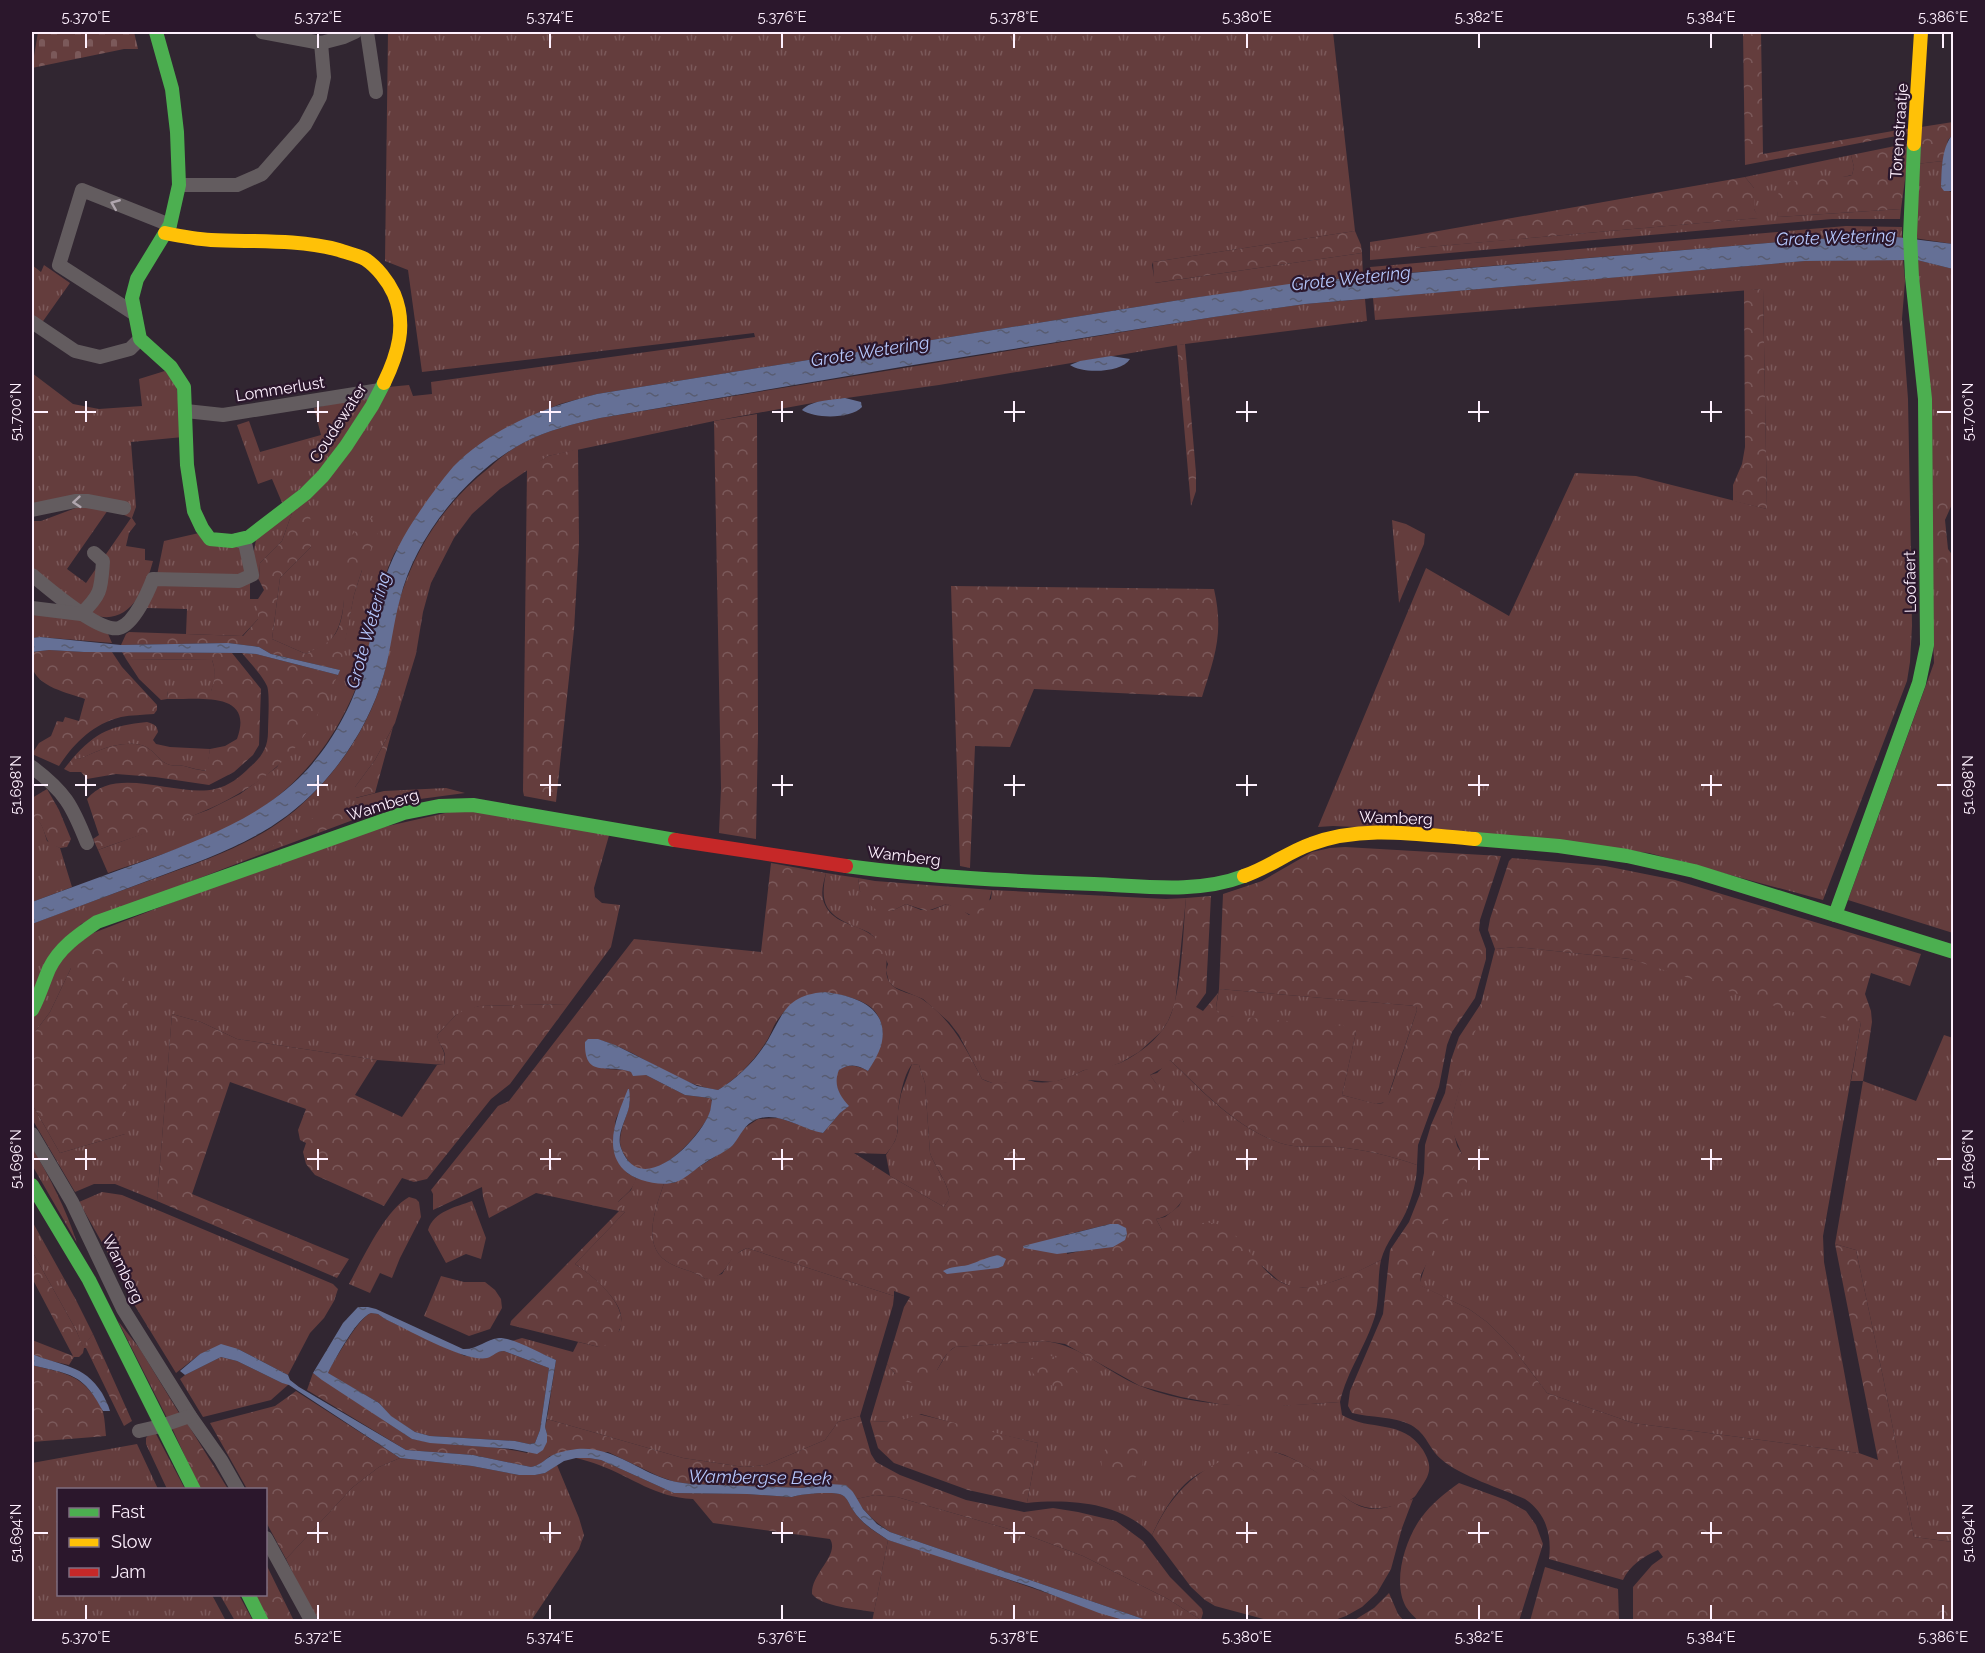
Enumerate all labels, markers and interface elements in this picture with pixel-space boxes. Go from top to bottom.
text: 5.370°E [62,8,110,26]
text: 5.372°E [294,8,342,26]
text: 5.374°E [526,8,574,26]
text: 5.376°E [757,8,807,26]
text: 5.378°E [990,8,1039,26]
text: 5.380°E [1222,8,1272,26]
text: 5.382°E [1455,8,1503,26]
text: 5.384°E [1686,8,1736,26]
text: 5.386°E [1918,8,1968,26]
street label: Torenstraatje [1886,82,1912,180]
one-way arrow [111,199,122,211]
water label: Grote Wetering [1776,224,1897,250]
water label: Grote Wetering [1290,261,1412,295]
water label: Grote Wetering [809,331,931,371]
street label: Lommerlust [234,372,327,405]
street label: Coudewater [305,379,371,466]
text: 51.700°N [7,383,25,441]
text: 51.700°N [1959,383,1977,441]
one-way arrow [73,495,82,508]
street label: Loofaert [1900,550,1920,613]
water label: Grote Wetering [341,569,395,691]
text: 51.698°N [7,755,25,815]
text: 51.698°N [1959,755,1977,815]
street label: Wamberg [345,785,421,825]
street label: Wamberg [1359,807,1433,829]
street label: Wamberg [866,842,942,870]
text: 51.696°N [7,1129,25,1189]
text: 51.696°N [1959,1129,1977,1189]
street label: Wamberg [98,1232,148,1306]
water label: Wambergse Beek [688,1465,832,1489]
legend [57,1488,267,1596]
text: Fast [111,1501,145,1522]
text: 51.694°N [7,1504,25,1562]
text: 51.694°N [1959,1504,1977,1562]
text: Slow [111,1531,152,1552]
text: Jam [111,1561,146,1582]
text: 5.370°E [62,1628,110,1646]
text: 5.372°E [294,1628,342,1646]
text: 5.374°E [526,1628,574,1646]
text: 5.376°E [757,1628,807,1646]
text: 5.378°E [990,1628,1039,1646]
text: 5.380°E [1222,1628,1272,1646]
text: 5.382°E [1455,1628,1503,1646]
text: 5.384°E [1686,1628,1736,1646]
text: 5.386°E [1918,1628,1968,1646]

